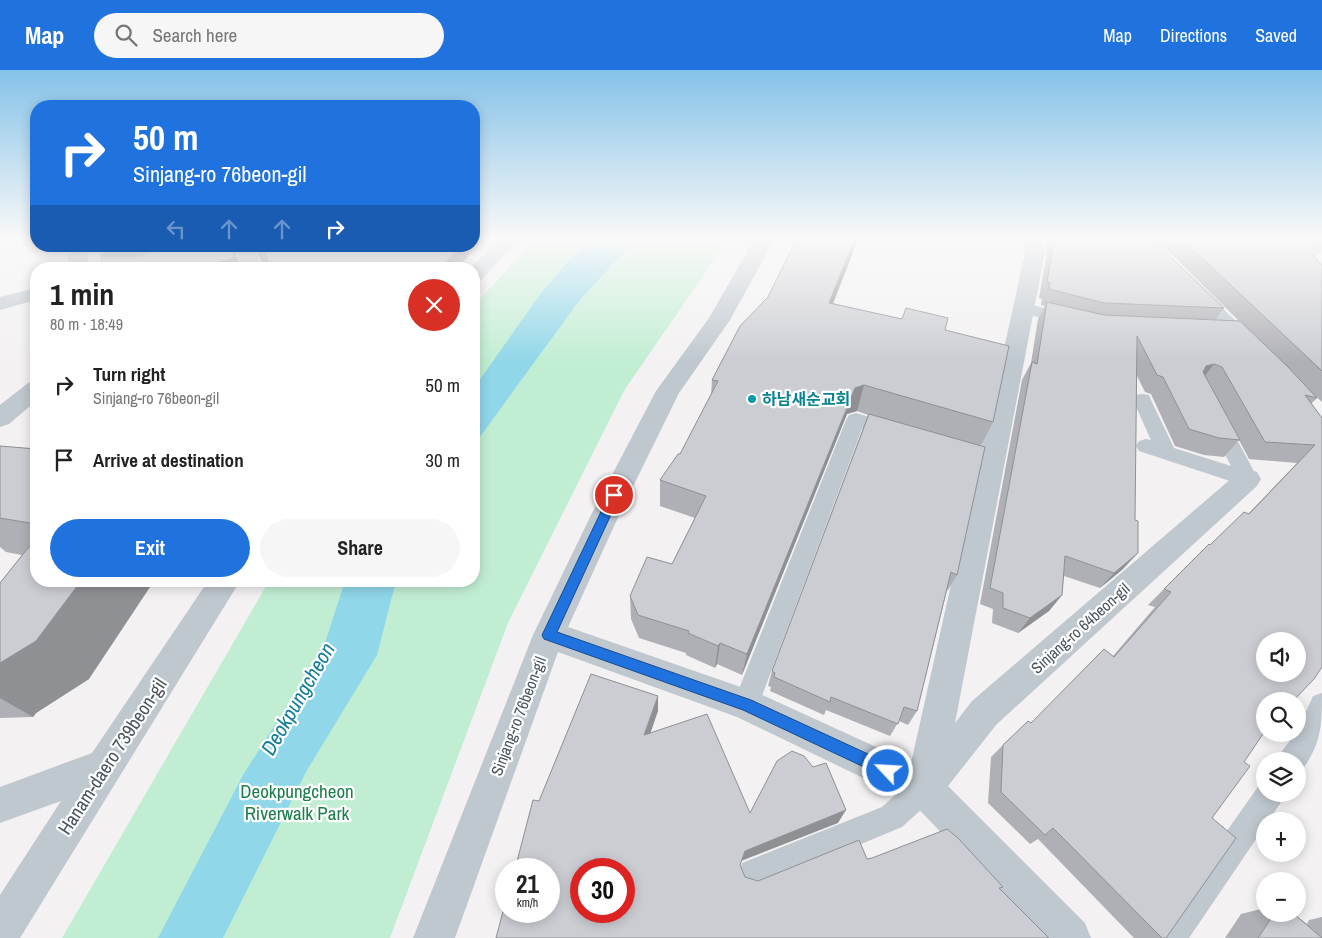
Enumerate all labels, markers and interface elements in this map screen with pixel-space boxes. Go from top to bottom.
search box [94,13,444,58]
text: Map [25,19,64,51]
icon: search [112,21,140,49]
text: Search here [152,22,237,48]
text: Map [1103,23,1132,48]
text: Directions [1160,23,1227,48]
text: Saved [1255,23,1297,48]
text: 50 m [133,114,198,161]
icon: right [50,120,115,185]
text: Sinjang-ro 76beon-gil [133,159,307,189]
icon: left [162,215,190,243]
icon: ahead [215,215,243,243]
icon: ahead [268,215,296,243]
icon: right [321,215,349,243]
text: 1 min [50,274,114,314]
button: close [408,279,460,331]
text: 80 m · 18:49 [50,313,123,335]
text: Turn right [93,361,165,387]
icon: right [50,371,78,399]
text: 50 m [425,372,460,398]
text: Sinjang-ro 76beon-gil [93,387,219,409]
place label: 하남새순교회 [762,388,850,410]
marker: 하남새순교회 [746,393,758,405]
icon: arrive [50,446,78,474]
text: Arrive at destination [93,447,244,473]
text: 30 m [425,447,460,473]
pin [593,474,635,516]
icon: arrive [600,481,628,509]
button: Exit [50,519,250,577]
button: Share [260,519,460,577]
street label: Sinjang-ro 64beon-gil [1026,578,1134,678]
map controls [1256,632,1306,922]
button: sound [1256,632,1306,682]
water label: Deokpungcheon [254,637,341,760]
street label: Sinjang-ro 76beon-gil [485,653,551,779]
street label: Hanam-daero 739beon-gil [52,673,172,839]
button: search [1256,692,1306,742]
position arrow [861,744,913,796]
button: layers [1256,752,1306,802]
park label: Deokpungcheon Riverwalk Park [240,778,354,826]
button: + [1256,812,1306,862]
speed limit sign: 30 [570,858,635,923]
text: 21 [516,867,539,901]
button: − [1256,872,1306,922]
text: km/h [517,895,538,911]

